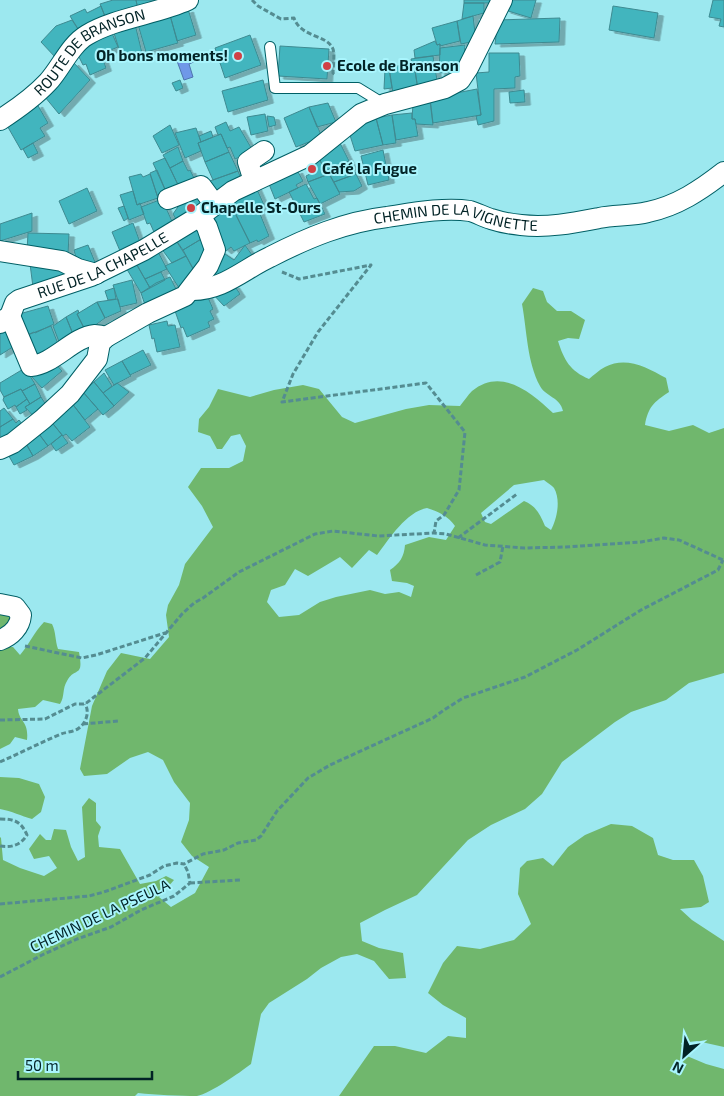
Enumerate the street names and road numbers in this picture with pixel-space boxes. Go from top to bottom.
street label: ROUTE DE BRANSON [30,4,147,99]
street label: CHEMIN DE LA VIGNETTE [372,200,538,234]
street label: RUE DE LA CHAPELLE [35,228,171,301]
street label: CHEMIN DE LA PSEULA [27,874,173,955]

